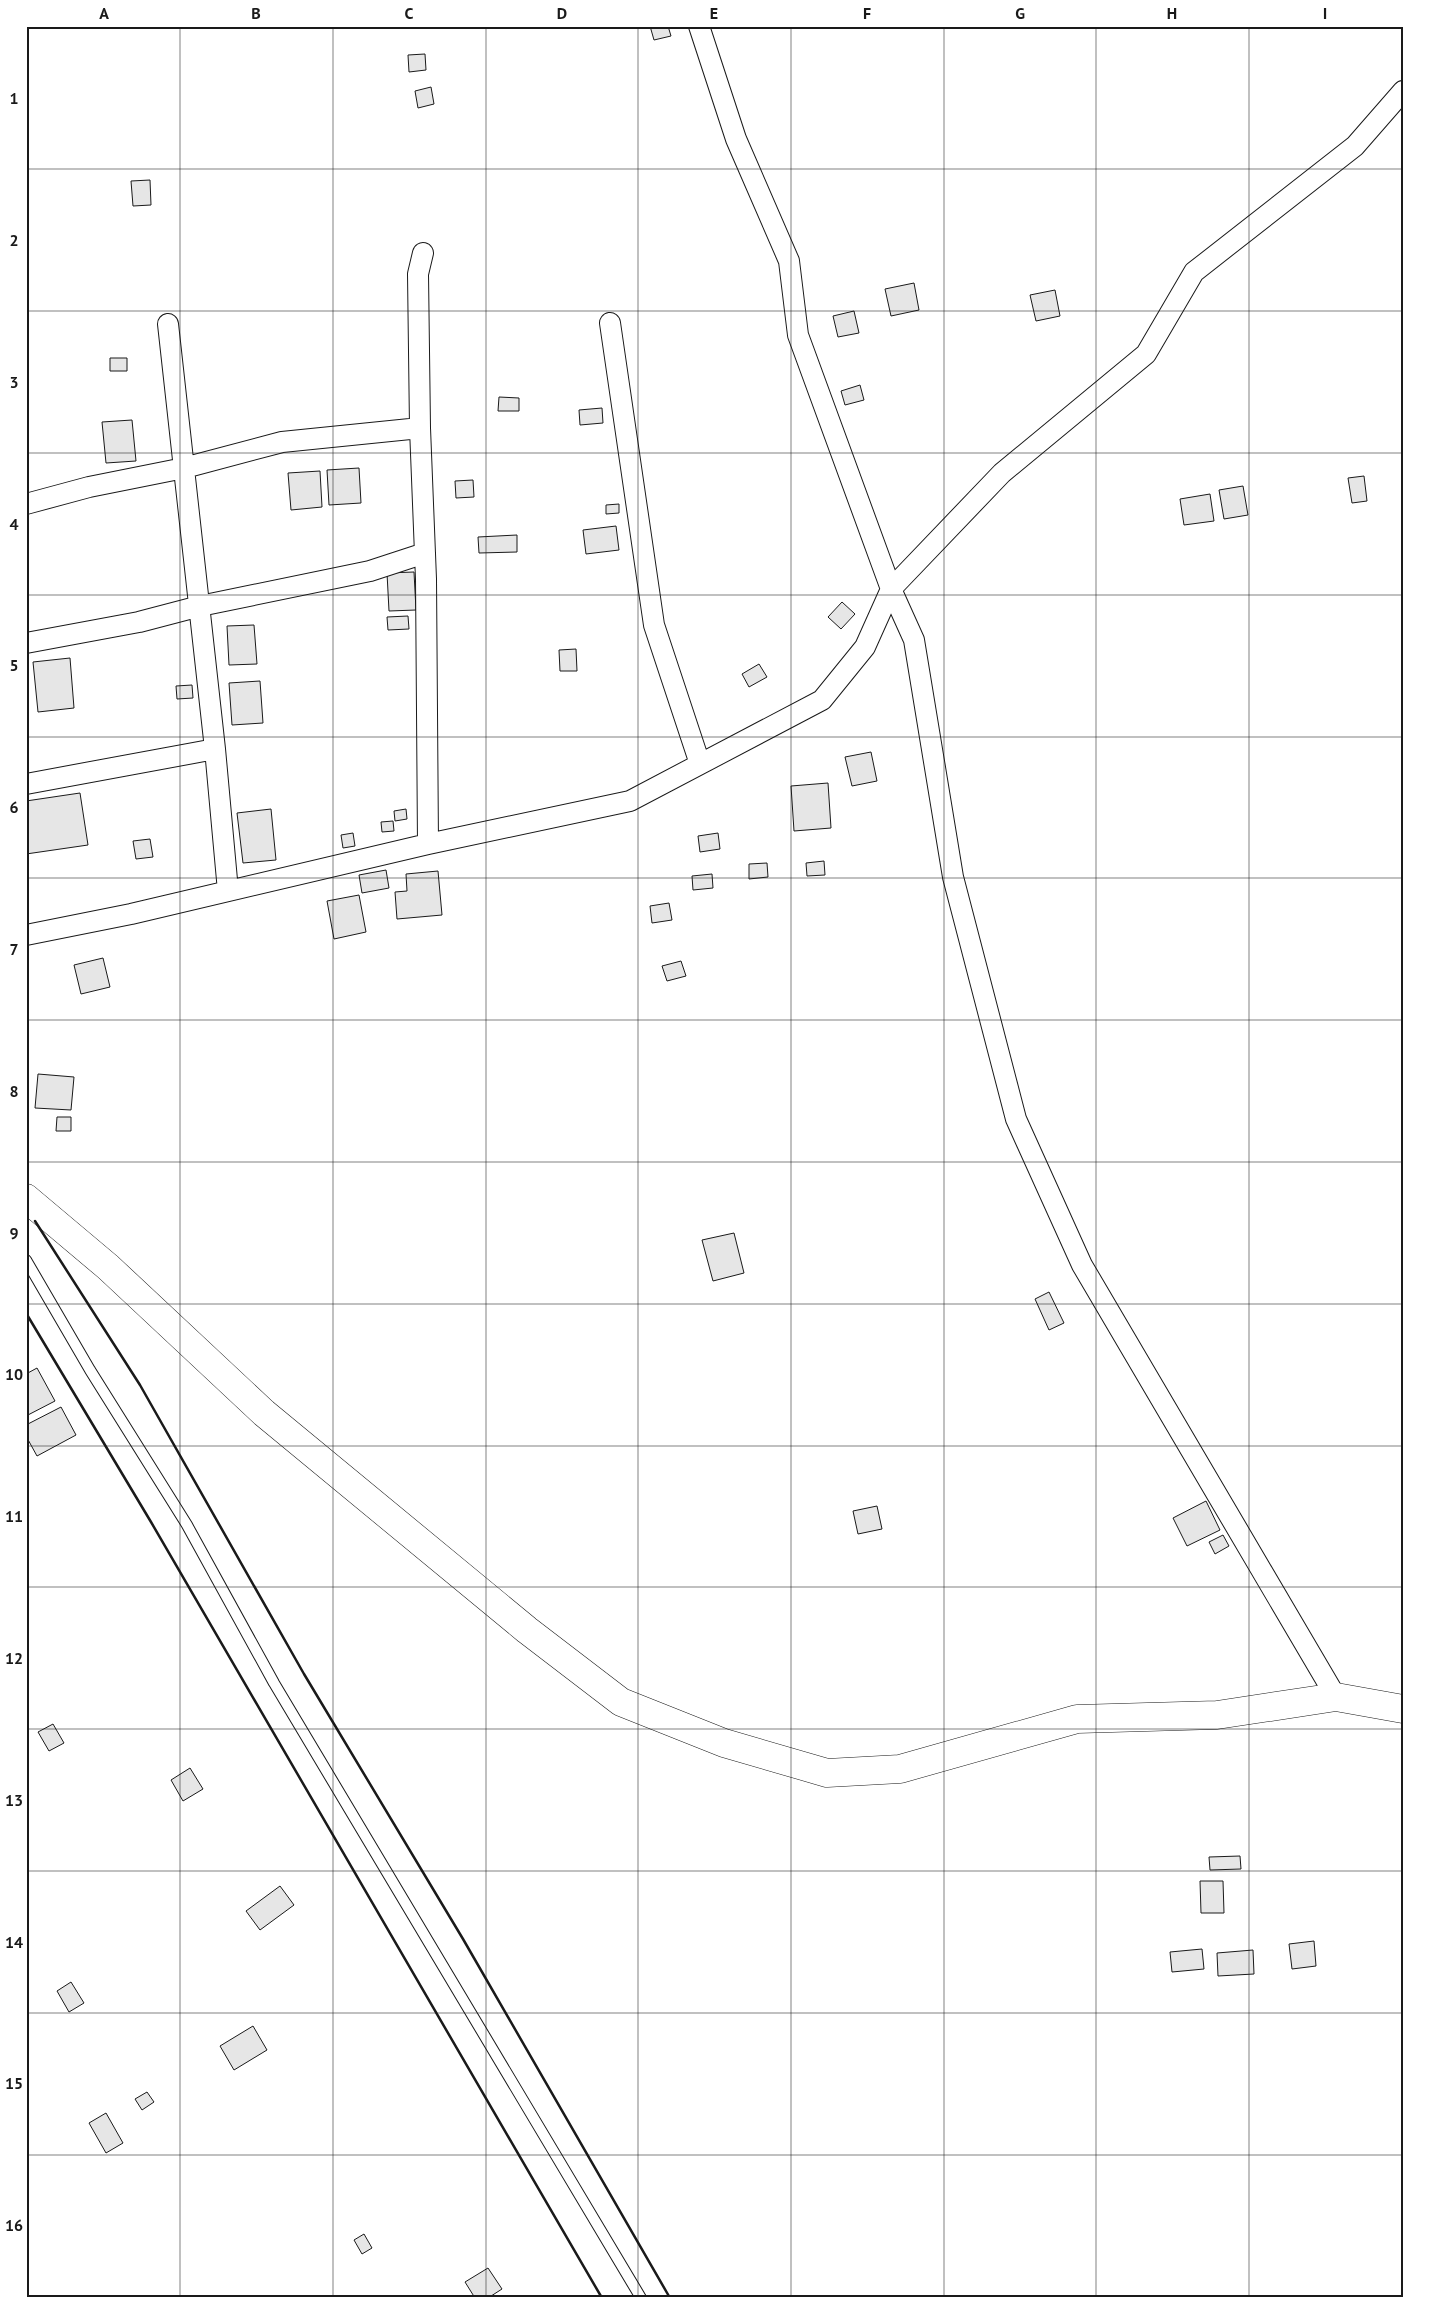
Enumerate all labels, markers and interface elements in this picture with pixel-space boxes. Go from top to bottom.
text: A [99,3,109,23]
text: B [251,3,261,23]
text: C [405,3,414,23]
text: D [557,3,567,23]
text: E [710,3,718,23]
text: F [863,3,871,23]
text: G [1015,3,1025,23]
text: H [1167,3,1177,23]
text: I [1323,3,1327,23]
text: 1 [9,88,19,108]
text: 2 [9,230,19,250]
text: 3 [9,372,19,392]
text: 4 [9,514,19,534]
text: 5 [9,655,19,675]
text: 6 [9,797,19,817]
text: 7 [9,939,19,959]
text: 8 [9,1081,19,1101]
text: 9 [9,1223,19,1243]
text: 10 [5,1364,23,1384]
text: 11 [5,1506,23,1526]
text: 12 [5,1648,23,1668]
text: 13 [5,1790,23,1810]
text: 14 [5,1932,23,1952]
text: 15 [5,2073,23,2093]
text: 16 [5,2215,23,2235]

